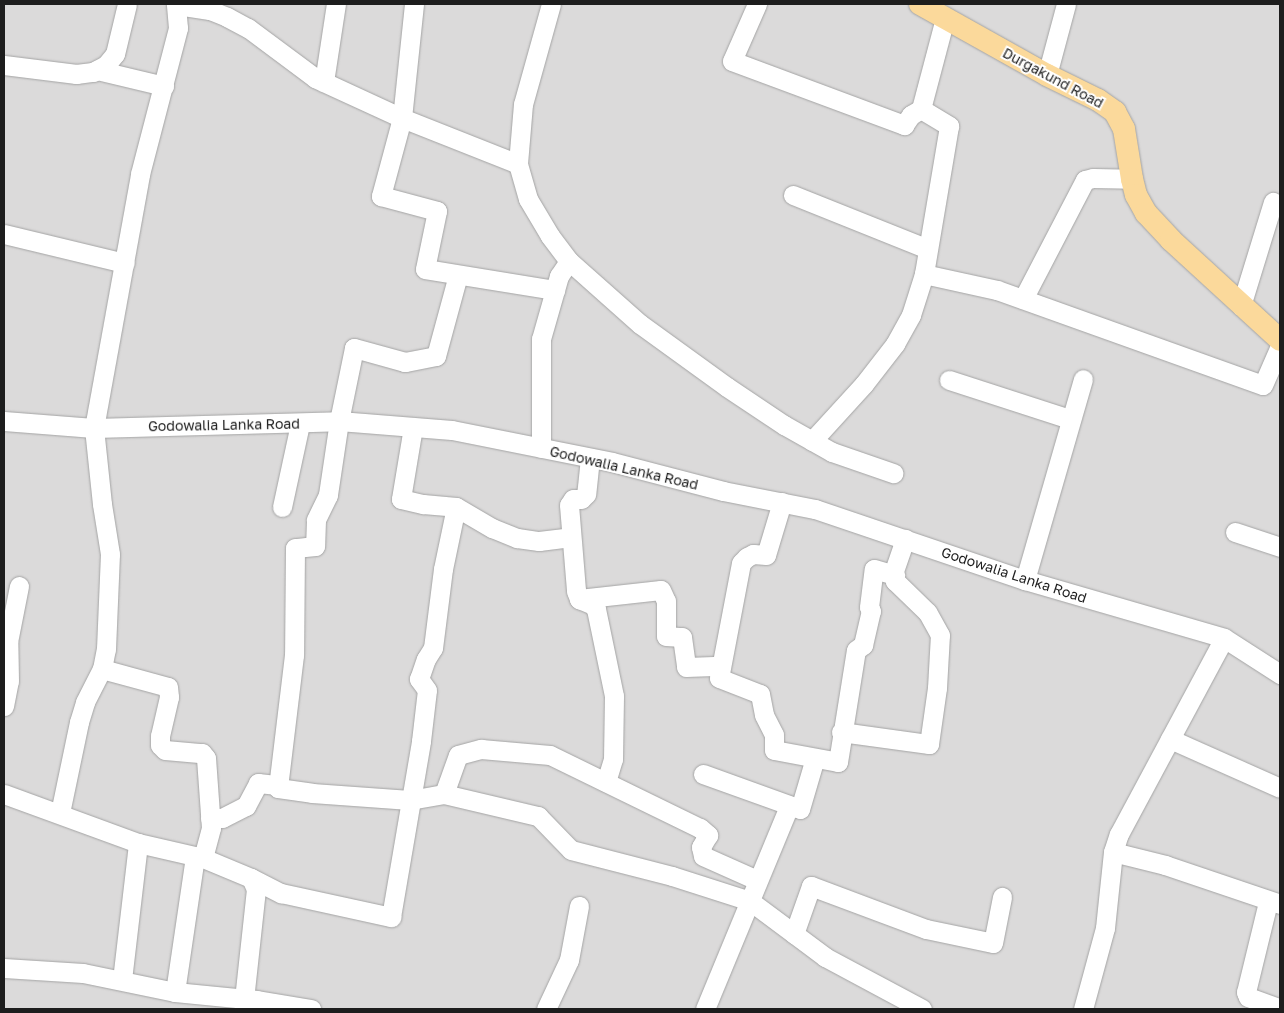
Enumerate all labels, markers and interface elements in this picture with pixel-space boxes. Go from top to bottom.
street label: Durgakund Road [1000,44,1106,112]
street label: Godowalia Lanka Road [148,415,300,435]
street label: Godowalia Lanka Road [548,443,700,493]
street label: Godowalia Lanka Road [939,544,1089,606]

